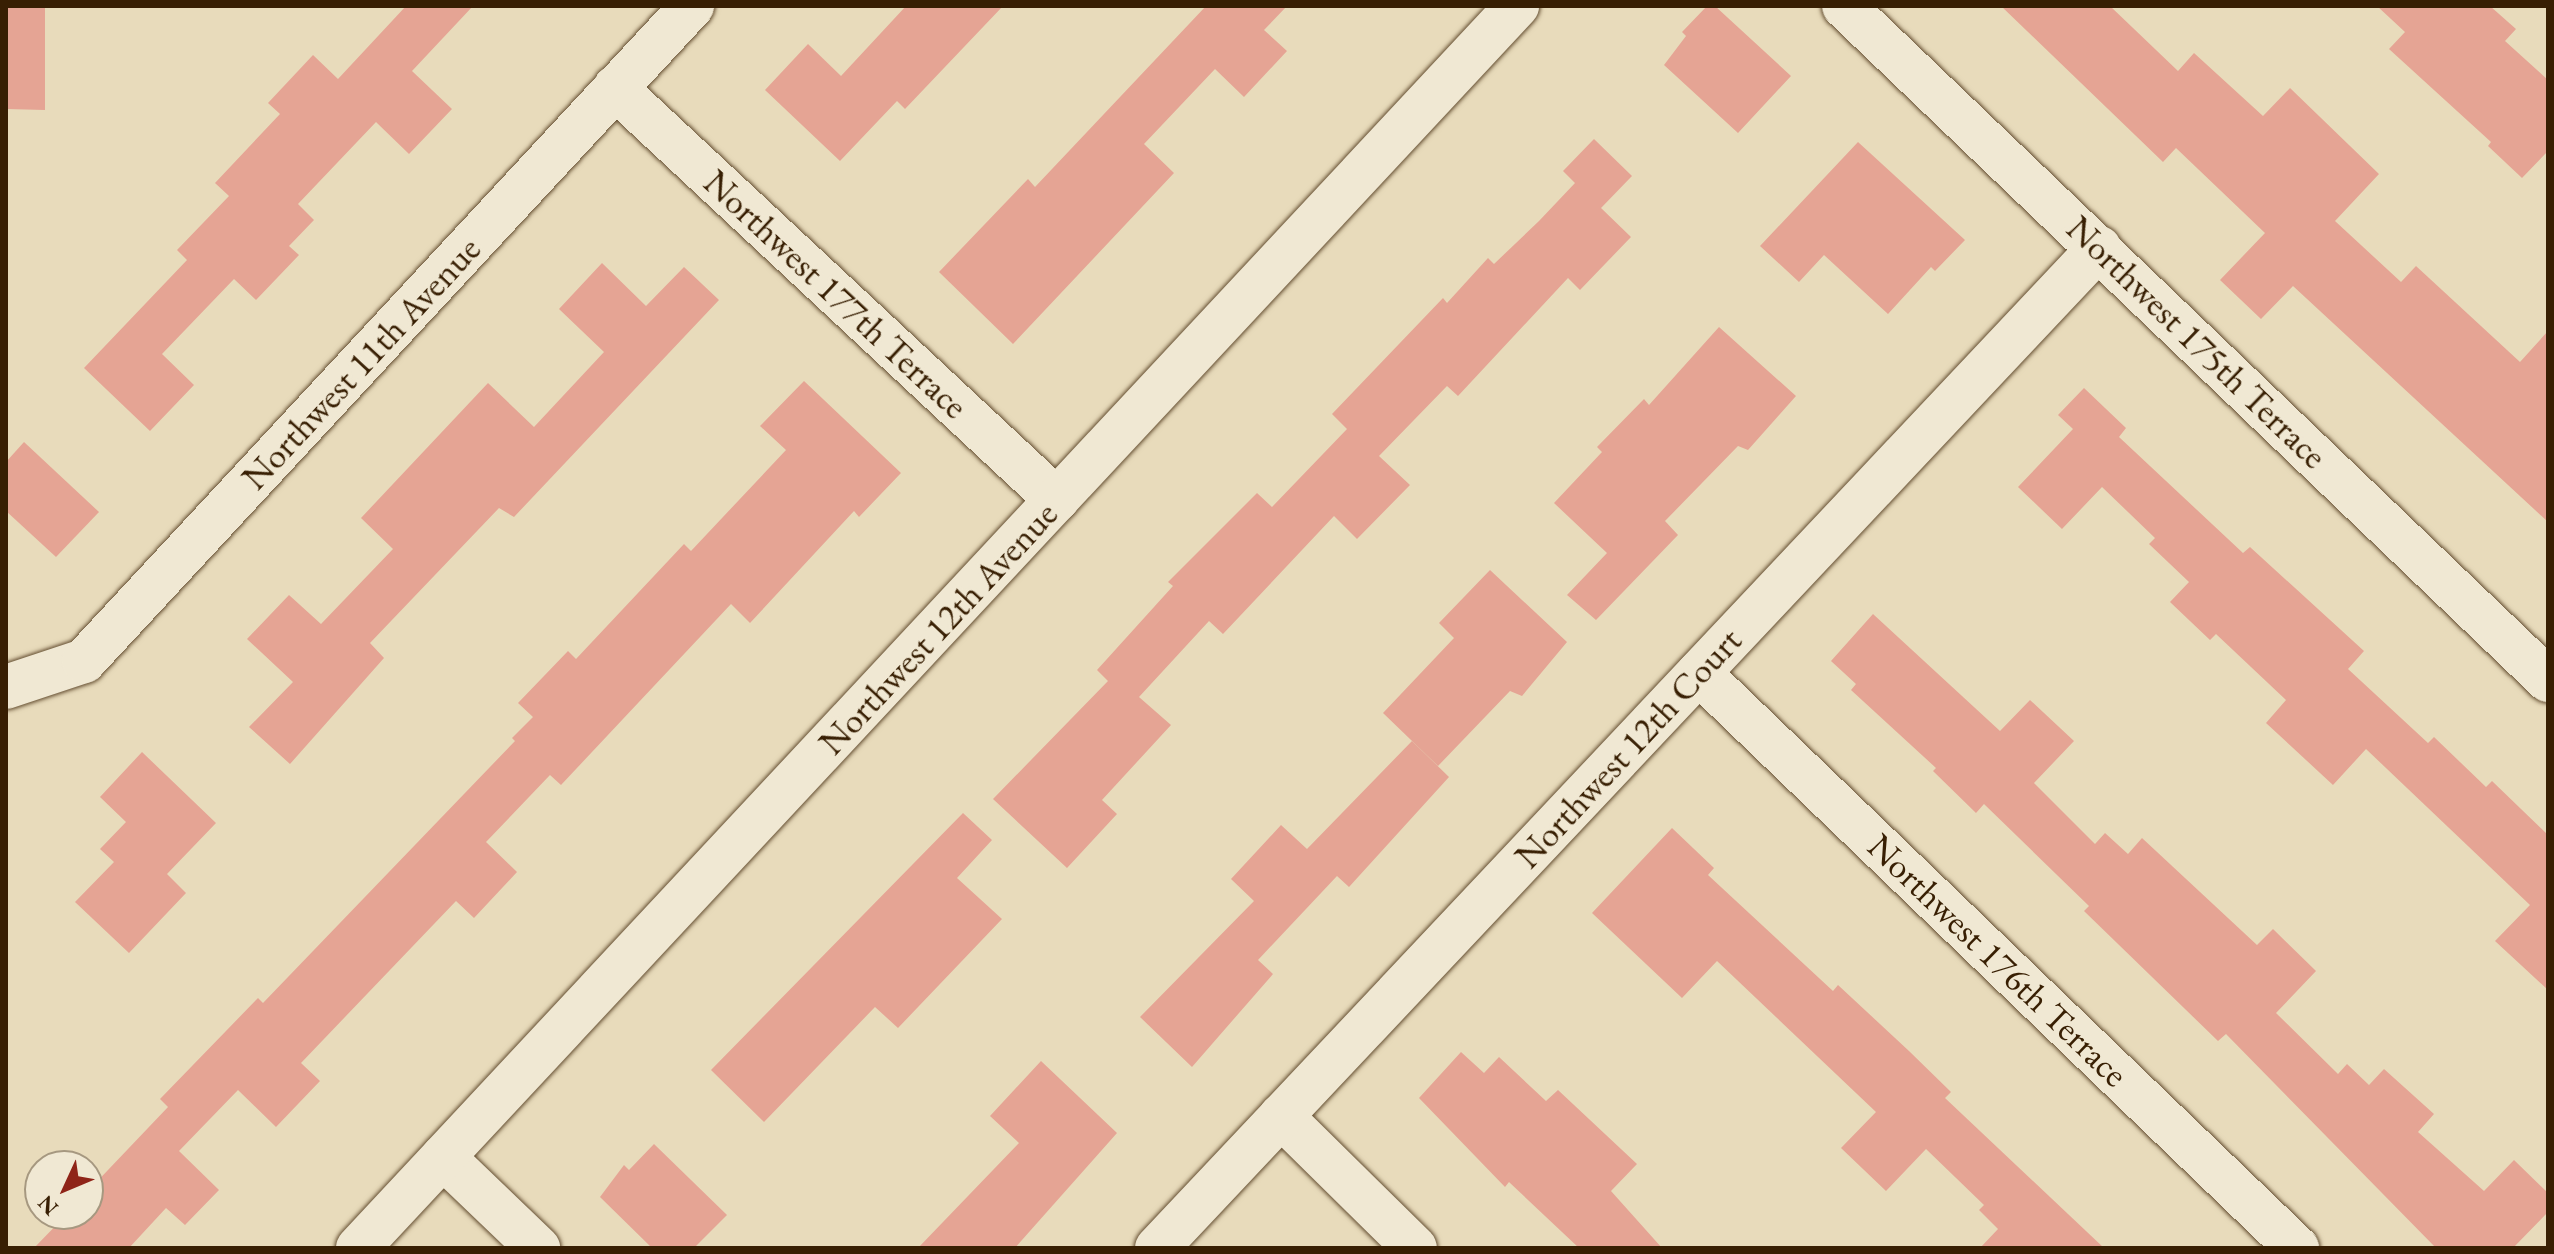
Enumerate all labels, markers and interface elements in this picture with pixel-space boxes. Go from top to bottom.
street label: Northwest 177th Terrace [695,161,977,427]
street label: Northwest 175th Terrace [2058,207,2336,477]
street label: Northwest 11th Avenue [233,228,489,498]
street label: Northwest 12th Avenue [810,493,1066,763]
street label: Northwest 12th Court [1506,619,1750,877]
street label: Northwest 176th Terrace [1859,825,2137,1095]
north arrow [24,1150,104,1230]
text: N [31,1189,64,1222]

